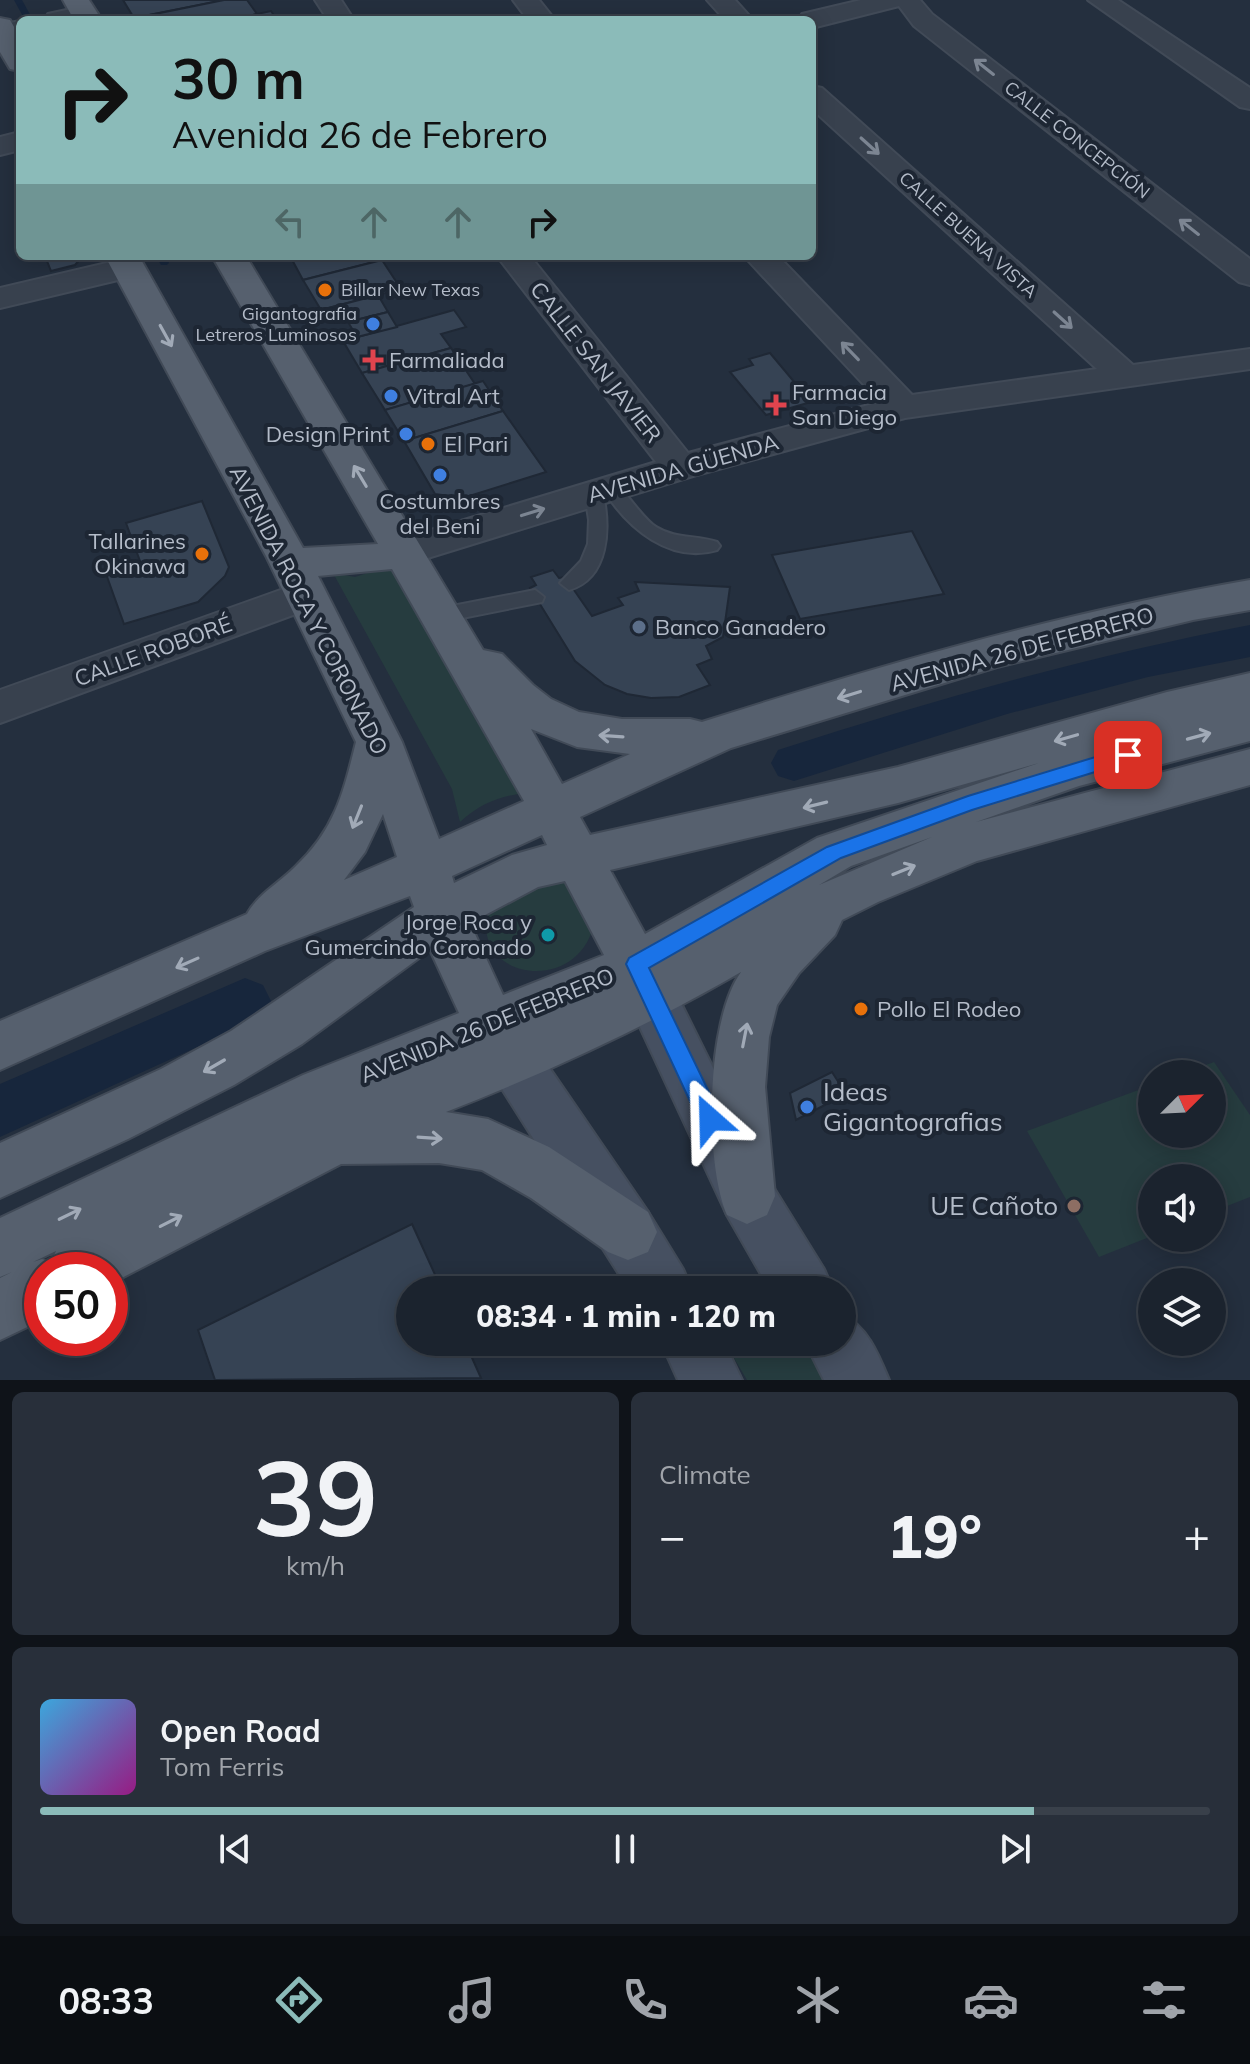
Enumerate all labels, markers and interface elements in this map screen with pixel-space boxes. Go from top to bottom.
text: 30 m [172,43,305,113]
icon: right [40,48,144,152]
one-way arrow [974,59,995,76]
street label: CALLE CONCEPCIÓN [1000,76,1155,204]
text: Avenida 26 de Febrero [172,112,548,157]
one-way arrow [860,137,880,156]
street label: CALLE BUENA VISTA [894,166,1042,303]
icon: left [268,200,312,244]
icon: ahead [352,200,396,244]
icon: ahead [436,200,480,244]
icon: right [520,200,564,244]
one-way arrow [1179,219,1200,236]
street label: CALLE SAN JAVIER [524,276,668,448]
place label: Billar New Texas [341,278,480,301]
marker: Billar New Texas [316,281,334,299]
place label: Gigantografia Letreros Luminosos [196,302,357,346]
one-way arrow [1053,311,1073,329]
marker: Gigantografia Letreros Luminosos [364,315,382,333]
one-way arrow [158,324,174,347]
one-way arrow [841,341,860,361]
place label: Farmaliada [389,346,505,374]
marker: Farmaliada [364,351,382,369]
place label: Farmacia San Diego [792,378,897,431]
place label: Vitral Art [407,382,500,410]
marker: Vitral Art [382,387,400,405]
marker: Farmacia San Diego [767,396,785,414]
place label: Design Print [266,420,390,448]
marker: Design Print [397,425,415,443]
street label: AVENIDA GÜENDA [584,427,782,509]
place label: El Pari [444,430,508,458]
marker: El Pari [419,435,437,453]
street label: AVENIDA ROCA Y CORONADO [224,461,394,759]
one-way arrow [352,465,368,488]
marker: Costumbres del Beni [431,466,449,484]
place label: Costumbres del Beni [379,487,501,540]
one-way arrow [520,504,546,519]
place label: Tallarines Okinawa [89,527,186,580]
marker: Tallarines Okinawa [193,545,211,563]
street label: AVENIDA 26 DE FEBRERO [887,600,1157,698]
street label: CALLE ROBORÉ [70,610,236,692]
place label: Banco Ganadero [655,613,826,641]
marker: Banco Ganadero [630,618,648,636]
one-way arrow [836,688,862,703]
pin [1094,721,1162,789]
one-way arrow [1185,727,1211,742]
one-way arrow [598,728,625,743]
one-way arrow [1054,731,1080,746]
icon: arrive [1106,733,1150,777]
one-way arrow [803,798,828,813]
one-way arrow [349,804,363,829]
one-way arrow [891,861,916,876]
place label: Jorge Roca y Gumercindo Coronado [304,908,532,961]
marker: Jorge Roca y Gumercindo Coronado [539,926,557,944]
one-way arrow [176,956,200,971]
street label: AVENIDA 26 DE FEBRERO [356,961,618,1089]
place label: Pollo El Rodeo [877,995,1021,1023]
marker: Pollo El Rodeo [852,1000,870,1018]
one-way arrow [738,1023,753,1049]
one-way arrow [203,1058,226,1074]
north arrow [1138,1060,1226,1148]
map controls [1138,1060,1226,1356]
place label: Ideas Gigantografias [823,1075,1003,1138]
position arrow [668,1077,752,1161]
marker: Ideas Gigantografias [798,1098,816,1116]
one-way arrow [416,1131,443,1146]
button: sound [1138,1164,1226,1252]
place label: UE Cañoto [930,1189,1058,1222]
marker: UE Cañoto [1065,1197,1083,1215]
one-way arrow [58,1206,82,1221]
one-way arrow [158,1213,182,1229]
speed limit sign: 50 [24,1252,128,1356]
button: layers [1138,1268,1226,1356]
text: 08:34 · 1 min · 120 m [476,1297,776,1335]
text: 39 [253,1431,378,1562]
text: Climate [659,1458,751,1491]
text: 19° [887,1498,982,1573]
text: − [659,1508,685,1563]
text: + [1184,1508,1210,1563]
text: km/h [286,1549,345,1582]
text: Open Road [160,1712,321,1750]
text: Tom Ferris [160,1750,284,1783]
icon: previous [213,1827,257,1871]
icon: pause [603,1827,647,1871]
icon: next [993,1827,1037,1871]
icon: directions [271,1972,327,2028]
icon: music [444,1972,500,2028]
icon: phone [617,1972,673,2028]
icon: climate [790,1972,846,2028]
icon: car [963,1972,1019,2028]
icon: filters [1136,1972,1192,2028]
text: 08:33 [58,1978,154,2023]

